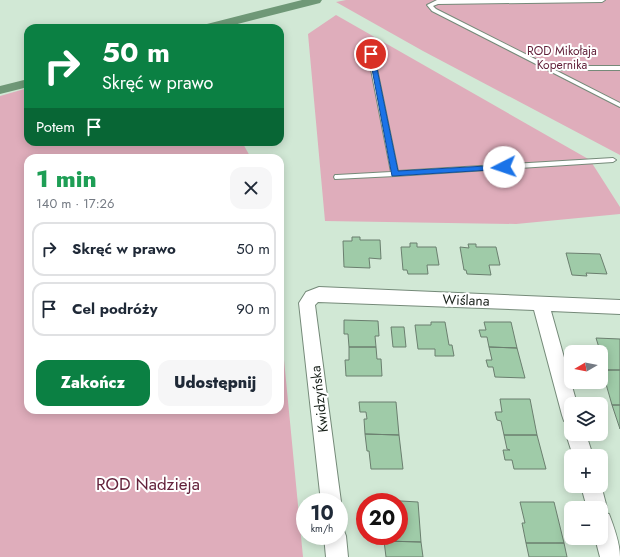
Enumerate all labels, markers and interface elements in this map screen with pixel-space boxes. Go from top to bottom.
text: 50 m [102,32,170,73]
pin [354,37,388,71]
icon: right [36,40,88,92]
park label: ROD Mikołaja Kopernika [527,42,597,74]
icon: arrive [360,43,382,65]
text: Skręć w prawo [102,70,213,96]
text: Potem [36,116,75,138]
icon: arrive [83,116,105,138]
position arrow [483,146,525,188]
text: 1 min [36,161,97,196]
button: close [230,167,272,209]
text: 140 m · 17:26 [36,194,114,213]
icon: right [38,238,60,260]
text: Skręć w prawo [72,238,176,260]
text: 50 m [236,238,270,260]
street label: Wiślana [442,289,490,311]
icon: arrive [38,298,60,320]
text: Cel podróży [72,298,157,320]
text: 90 m [236,298,270,320]
north arrow [564,345,608,389]
map controls [564,345,608,545]
button: Zakończ [36,360,150,406]
button: Udostępnij [158,360,272,406]
street label: Kwidzyńska [305,365,333,433]
button: layers [564,397,608,441]
button: + [564,449,608,493]
park label: ROD Nadzieja [96,472,200,496]
speed limit sign: 20 [356,493,408,545]
text: 10 [310,499,334,528]
button: − [564,501,608,545]
text: km/h [311,521,333,536]

